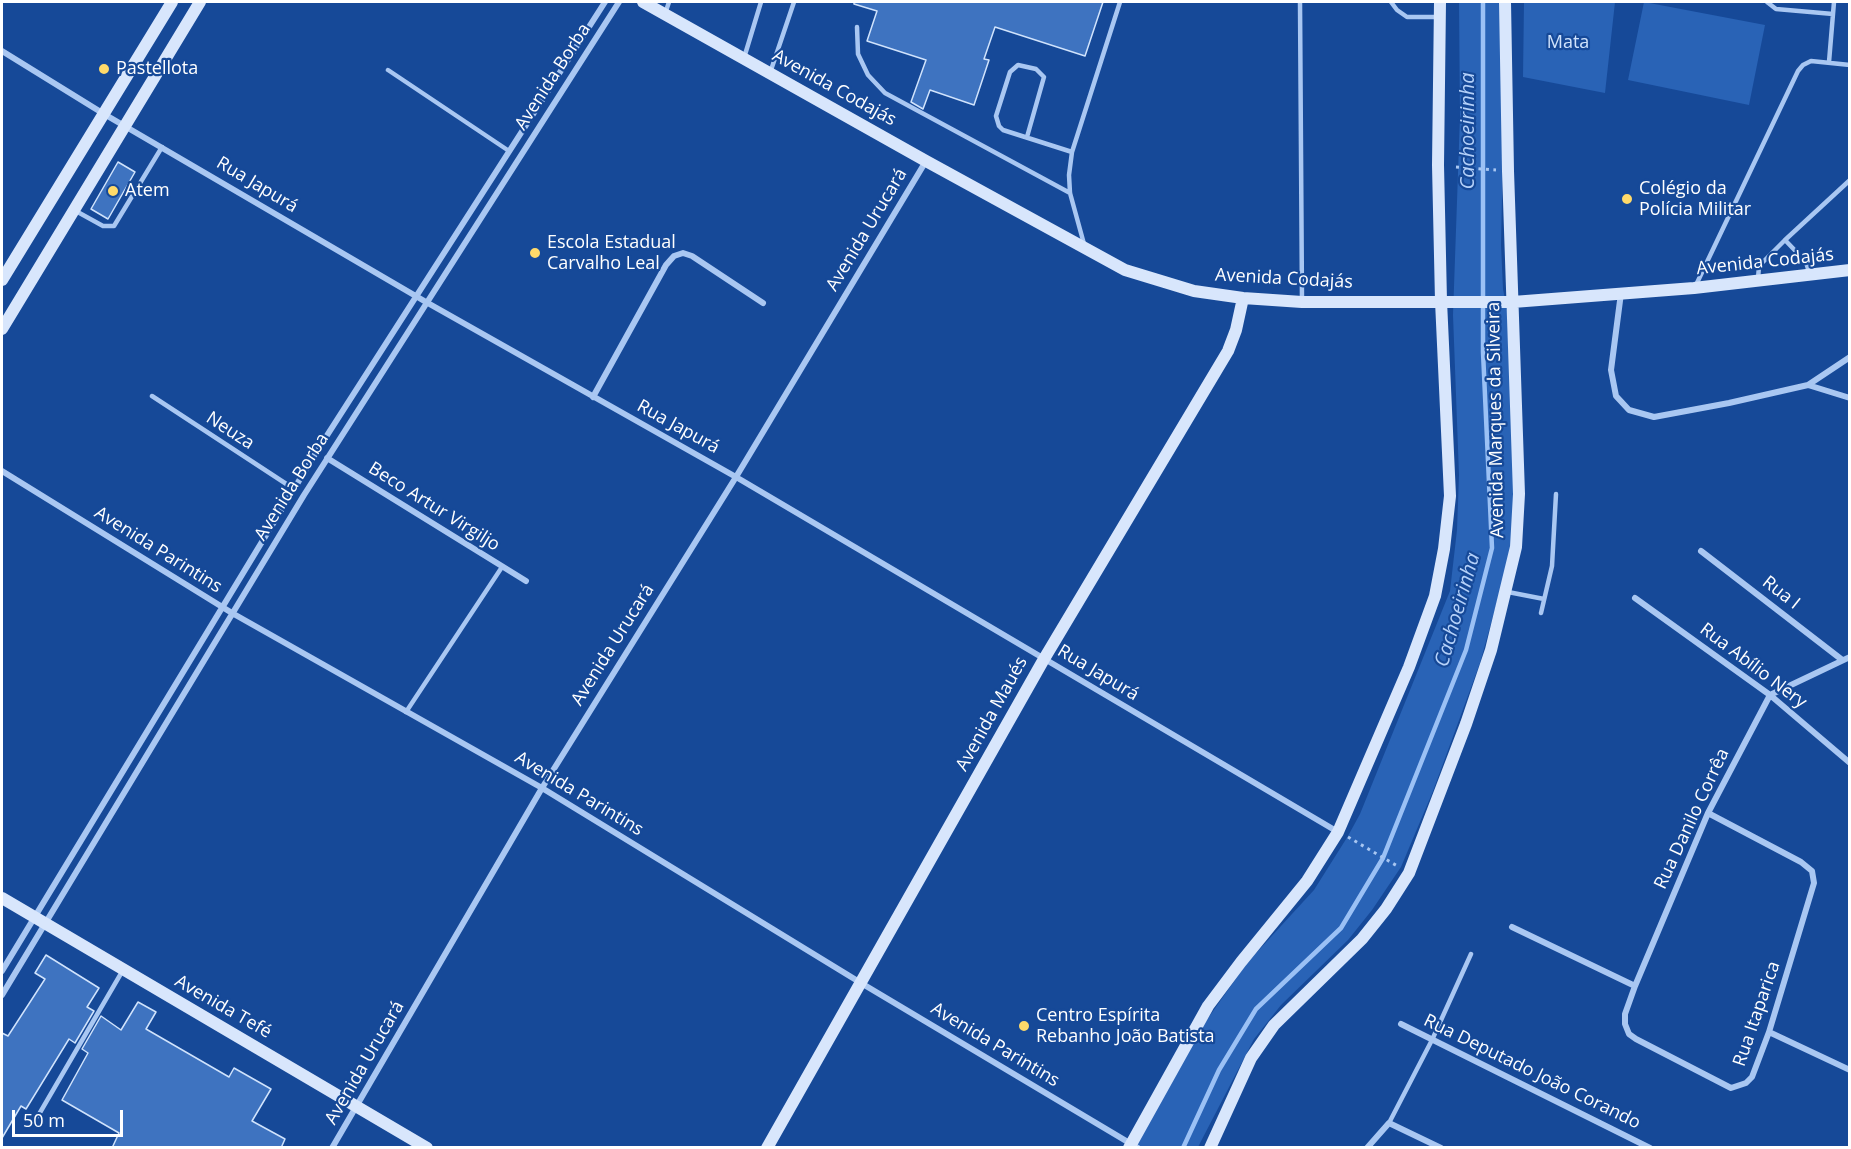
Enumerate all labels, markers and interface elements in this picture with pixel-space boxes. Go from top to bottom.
street label: Avenida Borba [511,20,595,134]
park label: Mata [1547,32,1589,54]
street label: Avenida Codajás [768,45,900,131]
place label: Pastellota [116,58,198,80]
marker: Pastellota [97,62,111,76]
water label: Cachoeirinha [1456,72,1480,190]
street label: Rua Japurá [212,152,302,218]
street label: Avenida Urucará [822,165,912,295]
place label: Colégio da Polícia Militar [1639,178,1751,220]
place label: Atem [125,180,170,202]
marker: Atem [106,184,120,198]
marker: Colégio da Polícia Militar [1620,192,1634,206]
place label: Escola Estadual Carvalho Leal [547,232,676,274]
street label: Avenida Codajás [1695,244,1835,280]
marker: Escola Estadual Carvalho Leal [528,246,542,260]
street label: Avenida Codajás [1215,265,1353,293]
street label: Avenida Marques da Silveira [1483,302,1509,538]
street label: Rua Japurá [633,395,723,459]
street label: Neuza [202,407,258,455]
street label: Avenida Borba [250,429,334,545]
street label: Beco Artur Virgiljo [364,458,504,556]
street label: Avenida Parintins [90,502,226,598]
water label: Cachoeirinha [1430,550,1486,670]
street label: Rua I [1758,572,1804,614]
street label: Avenida Urucará [567,580,659,710]
street label: Rua Abílio Nery [1695,619,1811,713]
street label: Rua Japurá [1053,640,1143,706]
street label: Avenida Maués [952,653,1032,775]
street label: Rua Danilo Corrêa [1650,745,1734,893]
street label: Avenida Parintins [511,747,647,841]
street label: Rua Itaparica [1729,959,1785,1069]
street label: Avenida Tefé [171,971,275,1043]
street label: Avenida Urucará [321,997,409,1129]
street label: Avenida Parintins [927,998,1063,1092]
place label: Centro Espírita Rebanho João Batista [1036,1005,1215,1048]
street label: Rua Deputado João Corando [1420,1010,1644,1134]
marker: Centro Espírita Rebanho João Batista [1017,1019,1031,1033]
scale bar [15,1098,126,1136]
text: 50 m [23,1108,65,1132]

